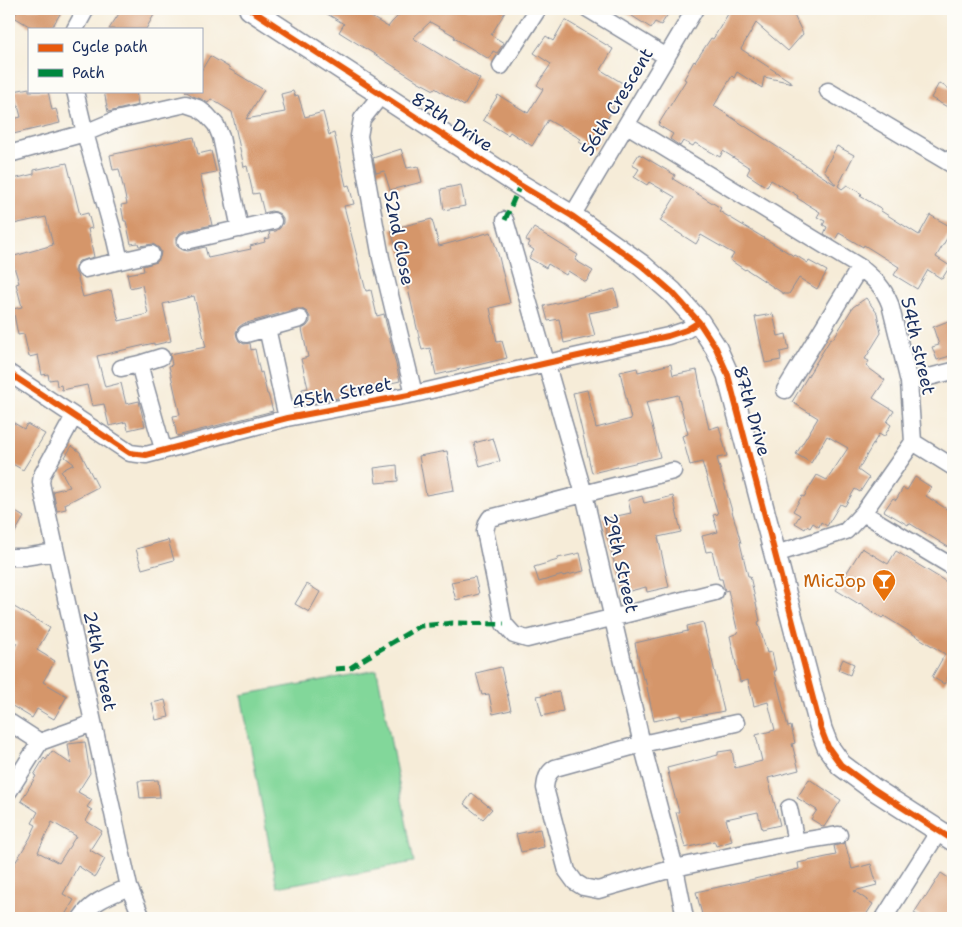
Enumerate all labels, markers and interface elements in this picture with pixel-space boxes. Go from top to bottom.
legend [28,28,202,92]
text: Cycle path [72,37,148,57]
street label: 56th Crescent [575,43,659,160]
text: Path [72,63,105,83]
street label: 87th Drive [406,87,498,157]
street label: 52nd Close [378,188,420,288]
street label: 54th street [895,295,941,397]
street label: 87th Drive [728,363,776,459]
street label: 45th Street [290,372,394,414]
street label: 29th Street [598,511,644,615]
bar icon: MicJop [871,568,897,602]
place label: MicJop [803,569,866,593]
street label: 24th Street [78,609,122,713]

